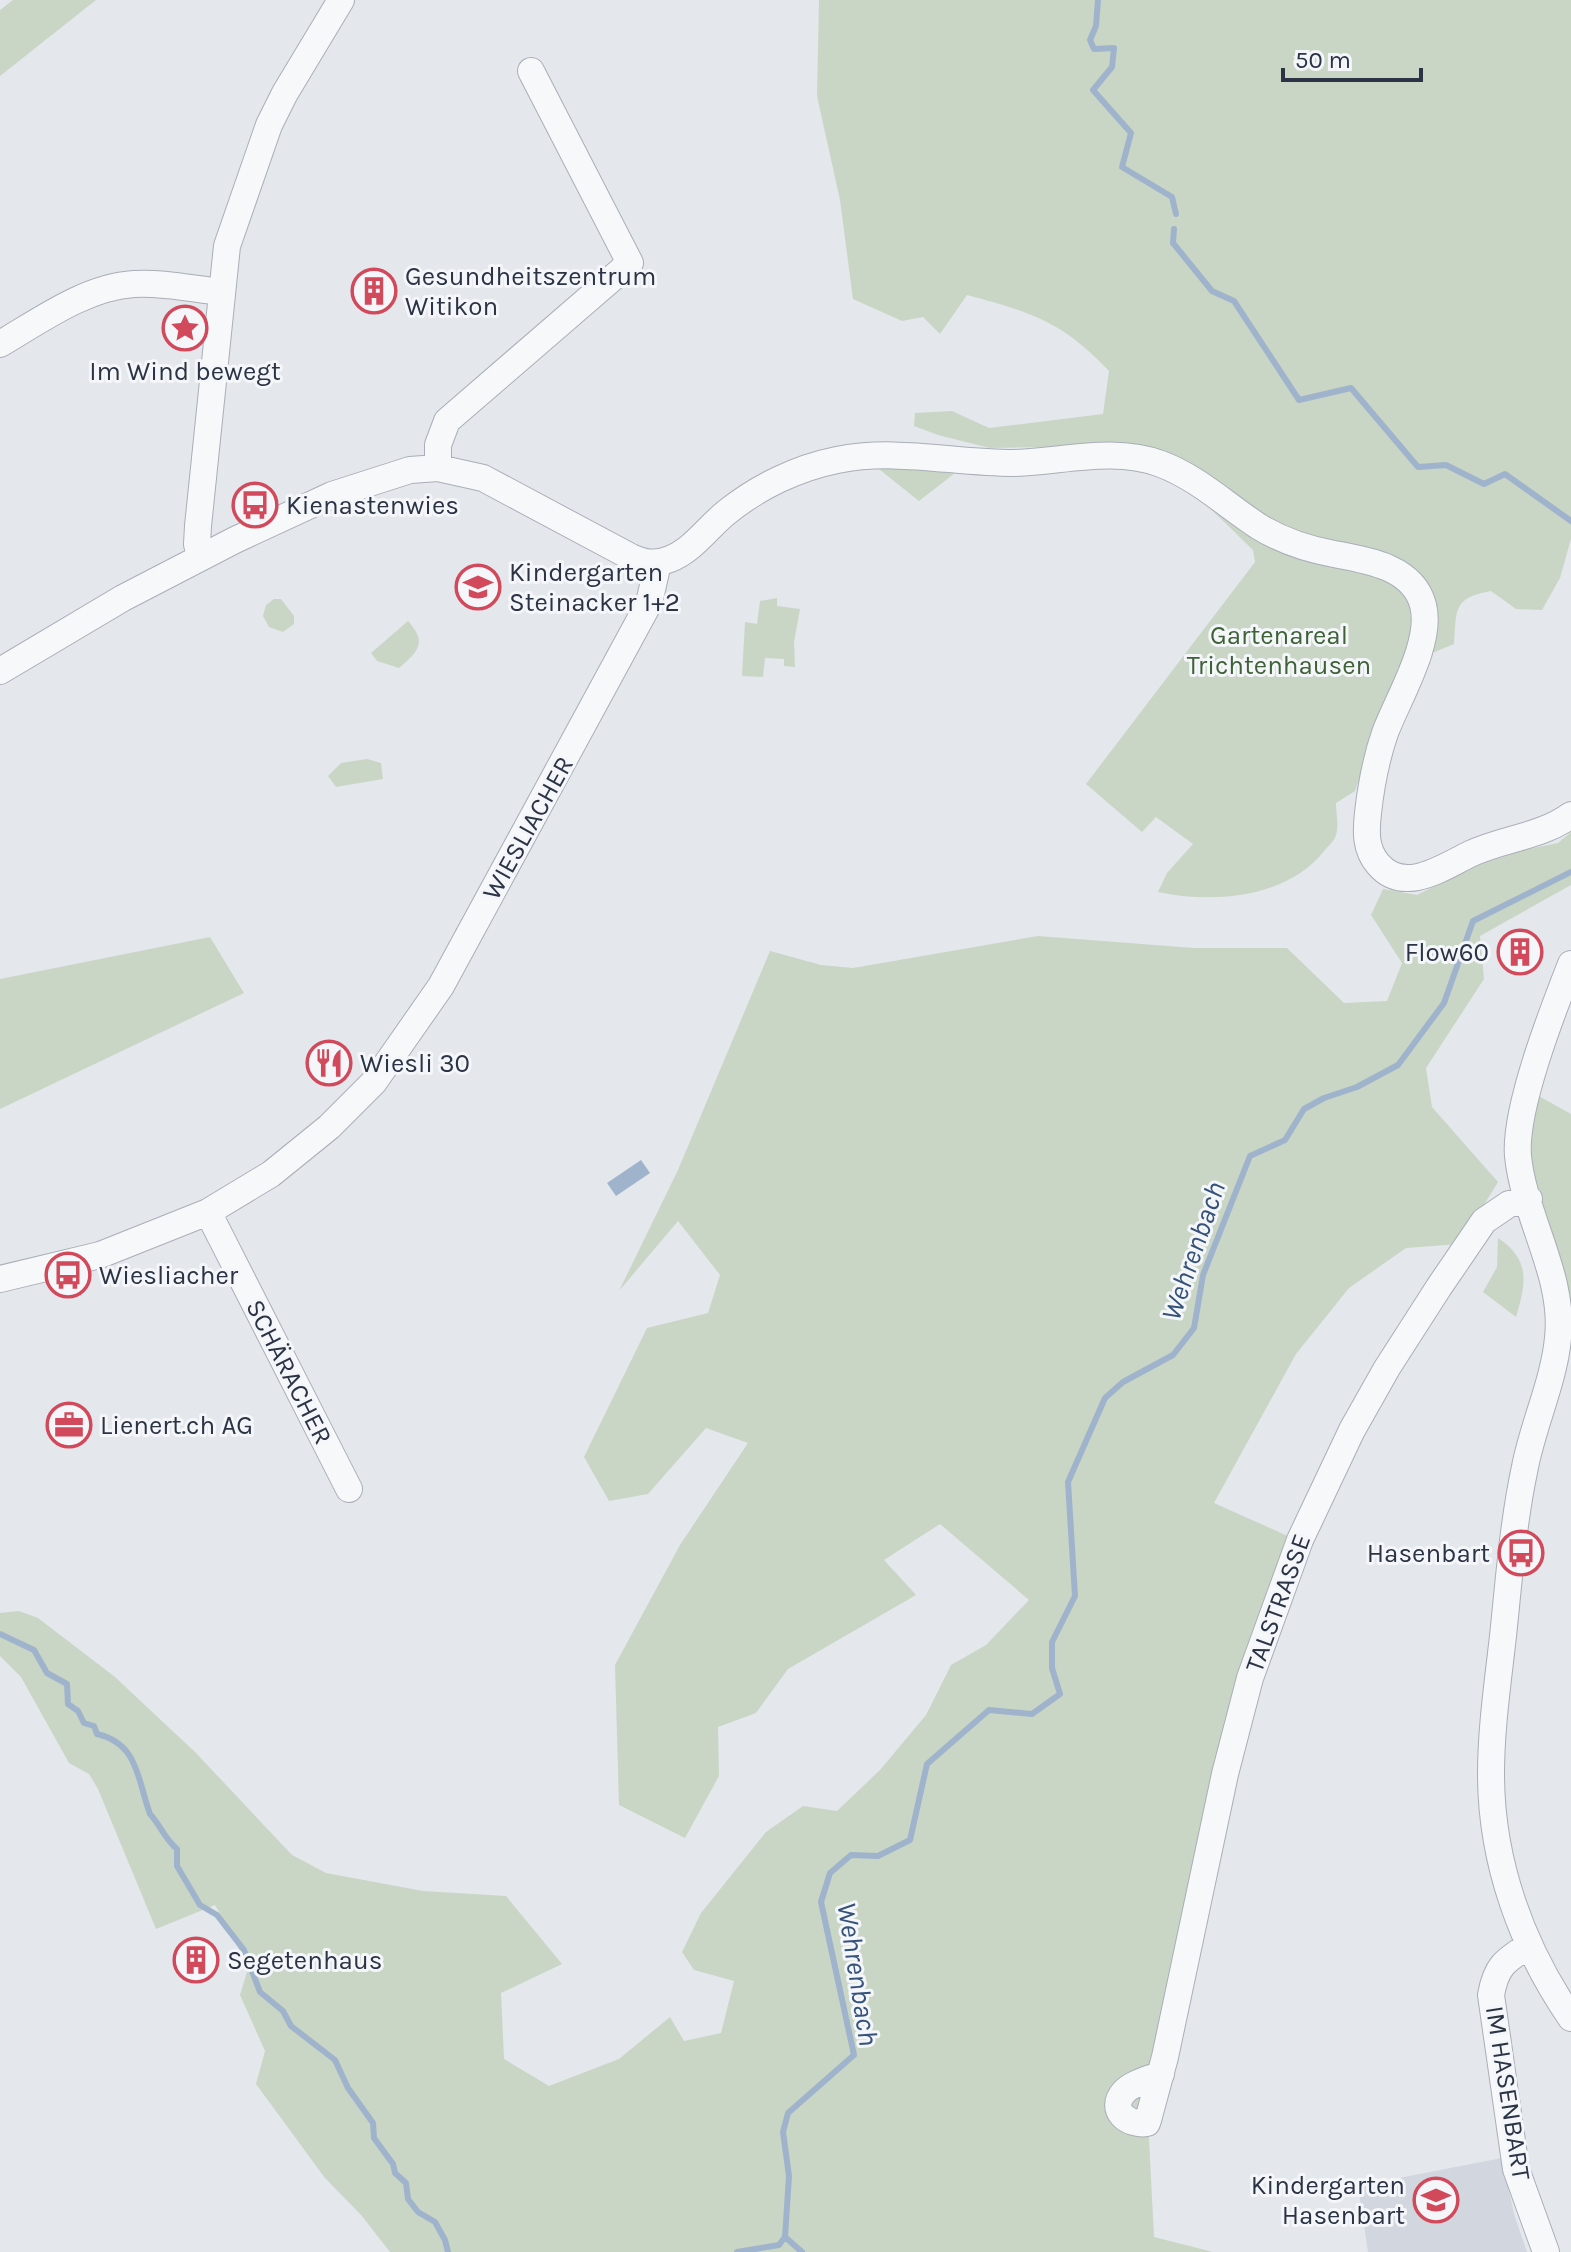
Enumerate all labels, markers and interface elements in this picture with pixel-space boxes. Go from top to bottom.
scale bar [1283,32,1421,82]
text: 50 m [1295,46,1351,74]
place label: Gesundheitszentrum Witikon [405,261,656,322]
building icon: Gesundheitszentrum Witikon [350,267,398,315]
place icon: Im Wind bewegt [161,304,209,352]
place label: Im Wind bewegt [89,356,281,387]
bus stop icon: Kienastenwies [231,481,279,529]
place label: Kienastenwies [286,490,459,521]
place label: Kindergarten Steinacker 1+2 [509,557,680,618]
school or university icon: Kindergarten Steinacker 1+2 [454,563,502,611]
park label: Gartenareal Trichtenhausen [1187,620,1371,681]
street label: WIESLIACHER [476,751,580,905]
building icon: Flow60 [1496,928,1544,976]
place label: Flow60 [1405,937,1489,968]
restaurant icon: Wiesli 30 [305,1039,353,1087]
place label: Wiesli 30 [360,1048,470,1079]
water label: Wehrenbach [1154,1177,1232,1325]
bus stop icon: Wiesliacher [44,1251,92,1299]
place label: Wiesliacher [99,1260,239,1291]
street label: SCHÄRACHER [239,1294,339,1450]
office icon: Lienert.ch AG [45,1401,93,1449]
place label: Lienert.ch AG [100,1410,253,1441]
bus stop icon: Hasenbart [1497,1529,1545,1577]
street label: TALSTRASSE [1239,1530,1317,1676]
place label: Hasenbart [1367,1538,1490,1569]
water label: Wehrenbach [830,1900,886,2048]
building icon: Segetenhaus [172,1936,220,1984]
place label: Segetenhaus [227,1945,382,1976]
street label: IM HASENBART [1479,2004,1537,2182]
place label: Kindergarten Hasenbart [1251,2170,1405,2231]
school or university icon: Kindergarten Hasenbart [1412,2176,1460,2224]

